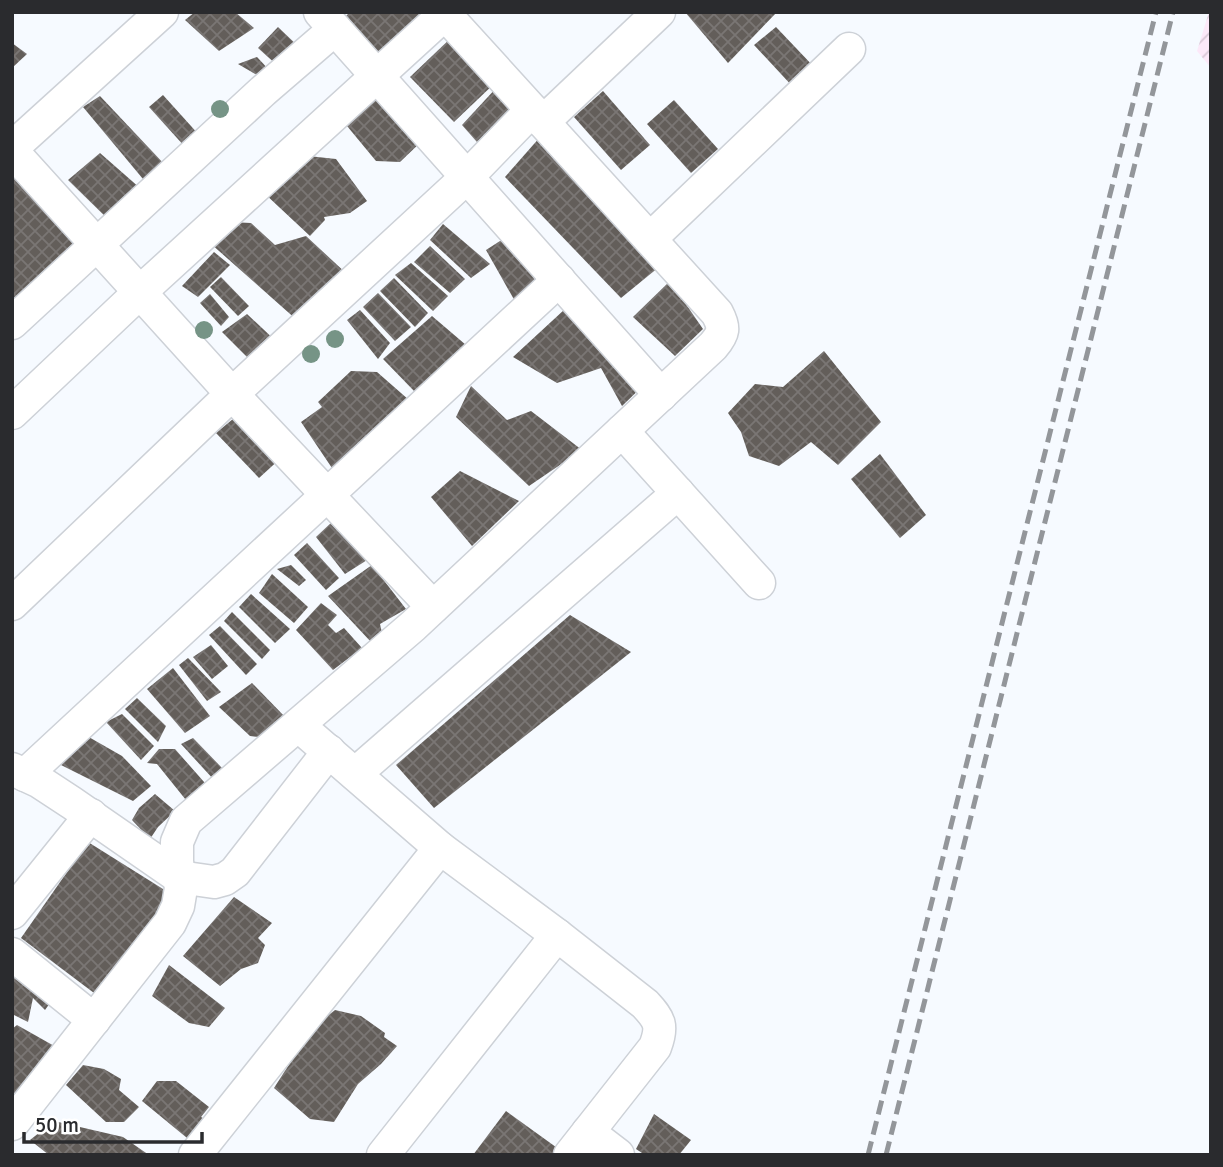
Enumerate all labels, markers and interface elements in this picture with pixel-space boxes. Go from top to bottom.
scale bar [24,1100,203,1144]
text: 50 m [35,1112,79,1138]

